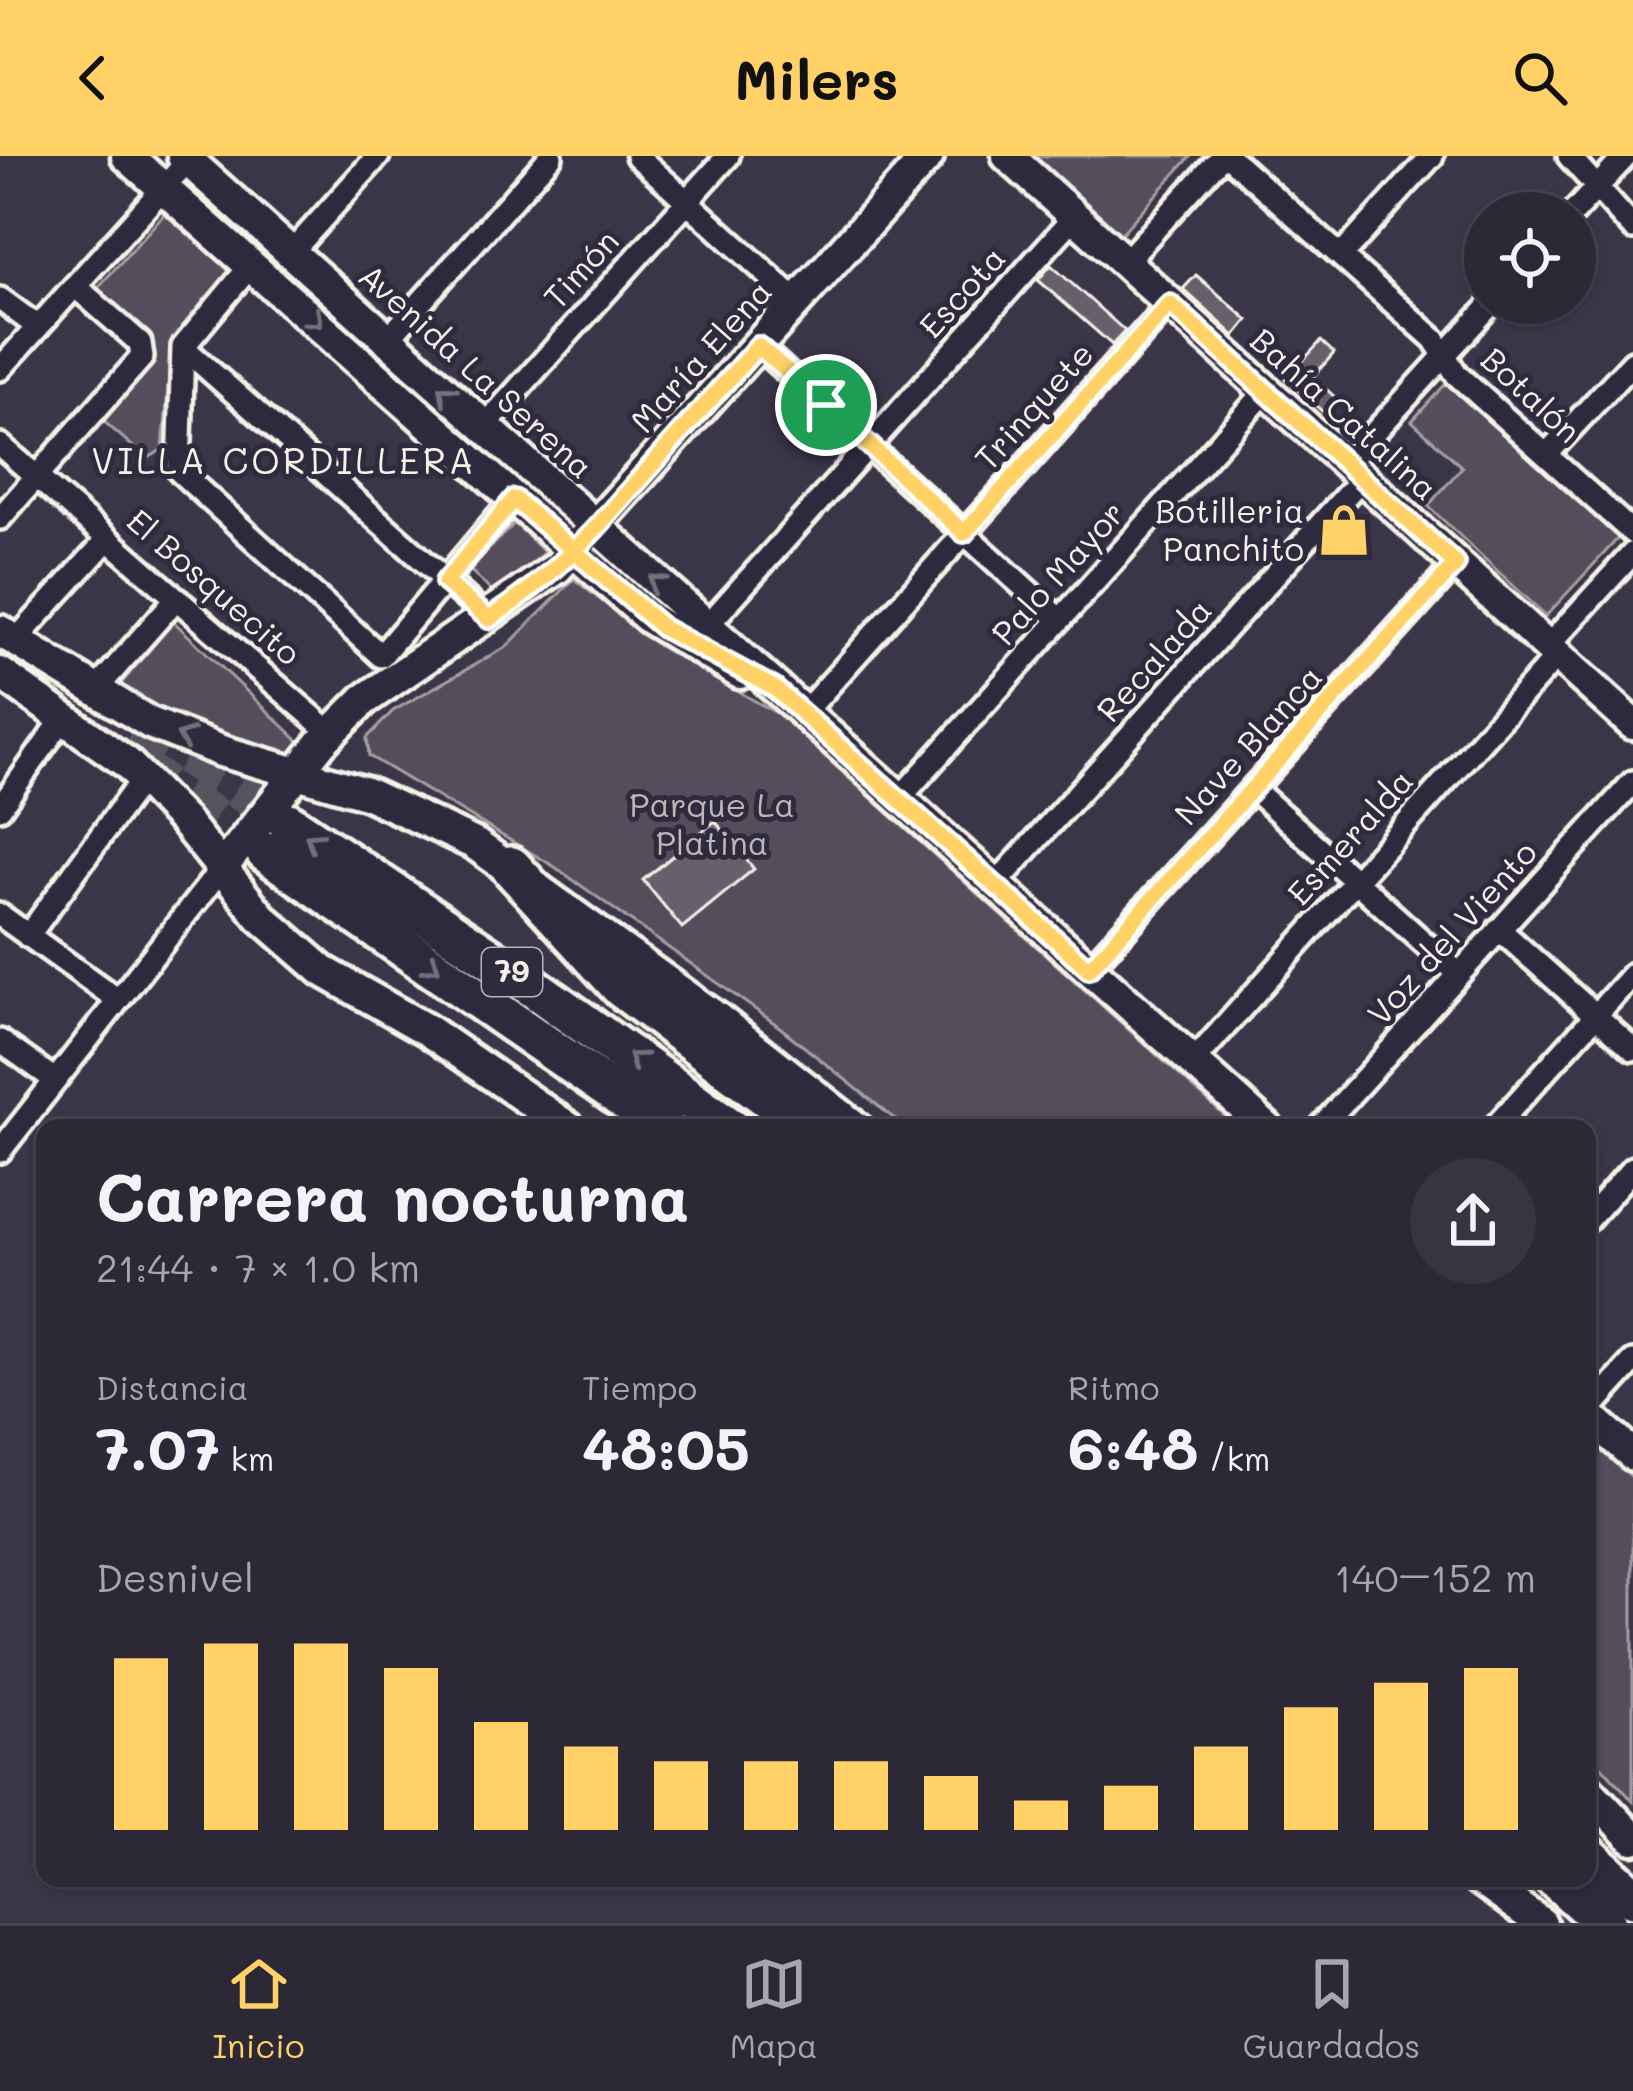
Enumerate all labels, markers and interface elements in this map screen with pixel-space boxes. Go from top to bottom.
text: Milers [734,43,899,114]
icon: back [60,45,126,111]
icon: search [1507,45,1573,111]
map controls [1464,192,1596,324]
button: locate [1464,192,1596,324]
street label: Timón [533,219,627,317]
street label: Escota [908,236,1013,346]
street label: Avenida La Serena [351,253,603,487]
street label: María Elena [620,270,780,440]
one-way arrow [302,306,323,327]
street label: Bahía Catalina [1242,317,1448,508]
street label: Trinquete [964,332,1102,478]
street label: Botalón [1473,337,1591,451]
pin [775,354,877,456]
icon: arrive [793,372,859,438]
one-way arrow [439,386,460,407]
district label: VILLA CORDILLERA [91,436,477,483]
place label: Botilleria Panchito [1155,488,1304,569]
street label: Palo Mayor [981,491,1134,654]
street label: El Bosquecito [119,498,311,673]
shop icon: Botilleria Panchito [1315,501,1373,559]
one-way arrow [648,575,669,596]
street label: Recalada [1086,588,1220,730]
street label: Nave Blanca [1164,655,1330,833]
one-way arrow [175,727,196,752]
street label: Esmeralda [1277,759,1421,913]
park label: Parque La Platina [629,782,795,863]
street label: Voz del Viento [1357,831,1545,1033]
one-way arrow [305,832,327,854]
road number: 79 [482,948,542,996]
one-way arrow [418,951,440,973]
one-way arrow [628,1051,649,1073]
text: Carrera nocturna [96,1153,690,1239]
button: share [1410,1158,1536,1284]
text: 21:44 · 7 × 1.0 km [96,1241,420,1292]
text: Distancia [96,1365,248,1408]
text: Tiempo [582,1365,697,1408]
text: Ritmo [1068,1365,1160,1408]
text: 7.07 [96,1408,220,1486]
text: 48:05 [582,1408,750,1486]
text: 6:48 [1068,1408,1199,1486]
text: km [220,1436,274,1479]
text: /km [1199,1436,1270,1479]
text: Desnivel [96,1551,254,1602]
text: 140–152 m [1334,1551,1536,1602]
tab: Inicio [213,1951,305,2066]
tab: Mapa [730,1951,818,2066]
tab: Guardados [1243,1951,1420,2066]

